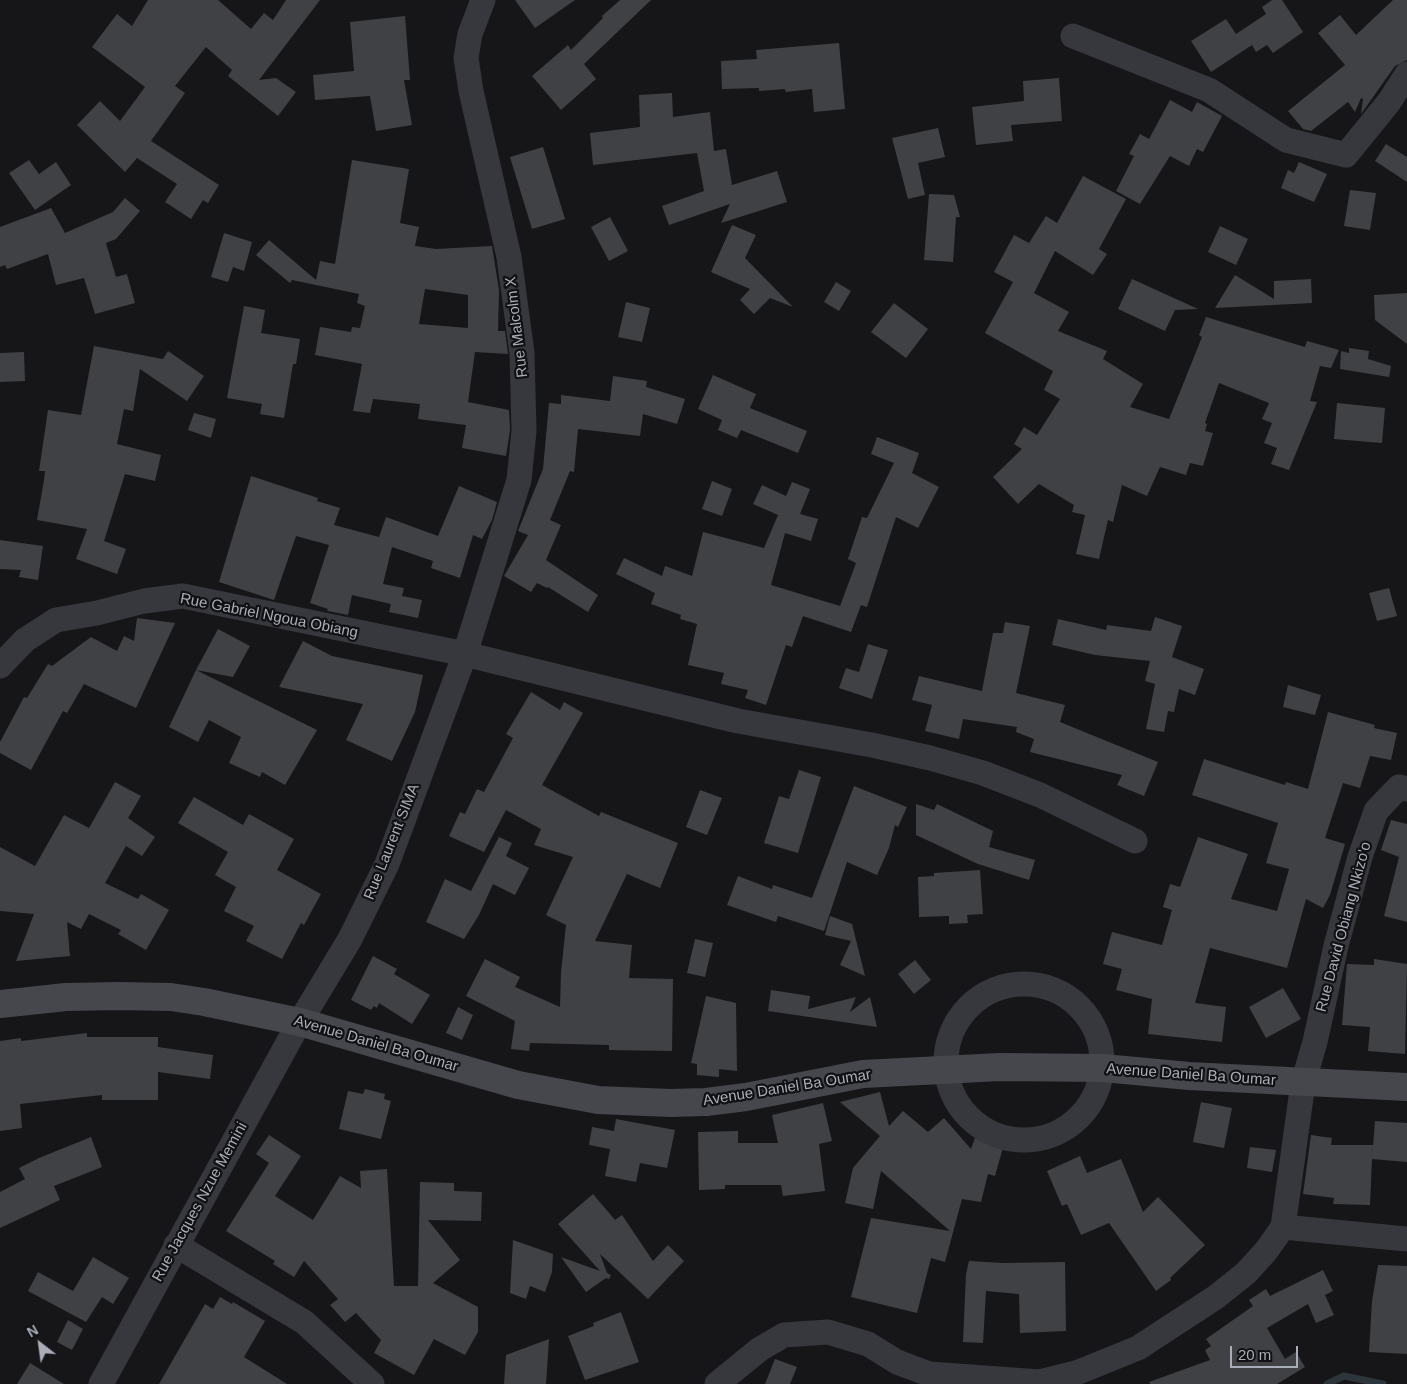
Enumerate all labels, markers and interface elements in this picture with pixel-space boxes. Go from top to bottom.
street label: Rue Malcolm X [502,275,532,379]
street label: Rue Gabriel Ngoua Obiang [178,590,360,642]
street label: Rue Laurent SIMA [361,781,423,903]
street label: Rue David Obiang Nkizo'o [1313,840,1375,1014]
street label: Avenue Daniel Ba Oumar [292,1012,460,1076]
street label: Avenue Daniel Ba Oumar [1106,1060,1276,1090]
street label: Avenue Daniel Ba Oumar [702,1066,872,1110]
street label: Rue Jacques Nzue Memini [149,1119,251,1285]
north arrow [15,1319,65,1369]
text: N [24,1322,41,1340]
scale bar [1232,1336,1300,1368]
text: 20 m [1238,1346,1271,1363]

